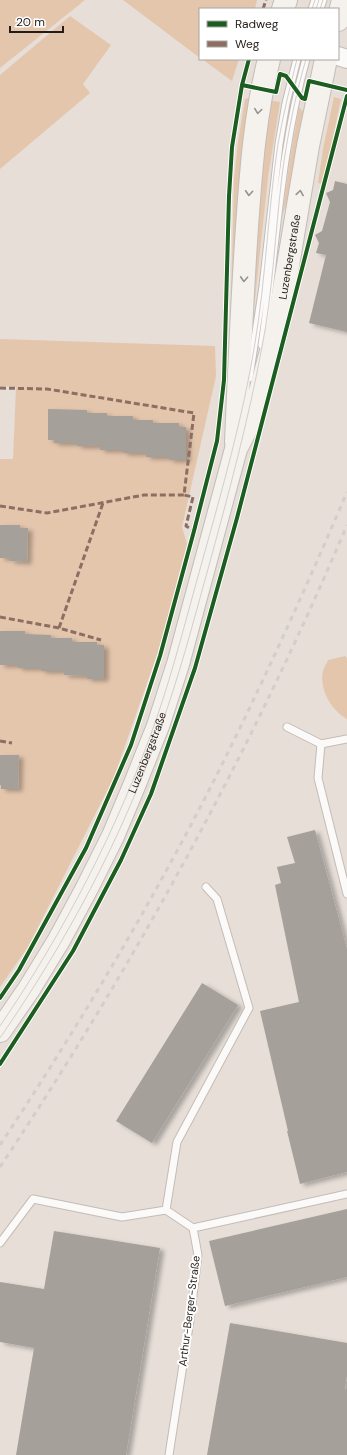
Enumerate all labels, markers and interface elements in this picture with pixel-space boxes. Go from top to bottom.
scale bar [10,8,63,34]
legend [199,8,339,60]
text: 20 m [16,14,45,30]
text: Radweg [235,16,279,32]
text: Weg [235,36,260,52]
one-way arrow [254,108,263,114]
one-way arrow [245,190,254,196]
one-way arrow [295,190,304,197]
street label: Luzenbergstraße [275,213,303,300]
one-way arrow [239,276,248,282]
street label: Luzenbergstraße [125,710,169,795]
street label: Arthur-Berger-Straße [175,1255,203,1367]

